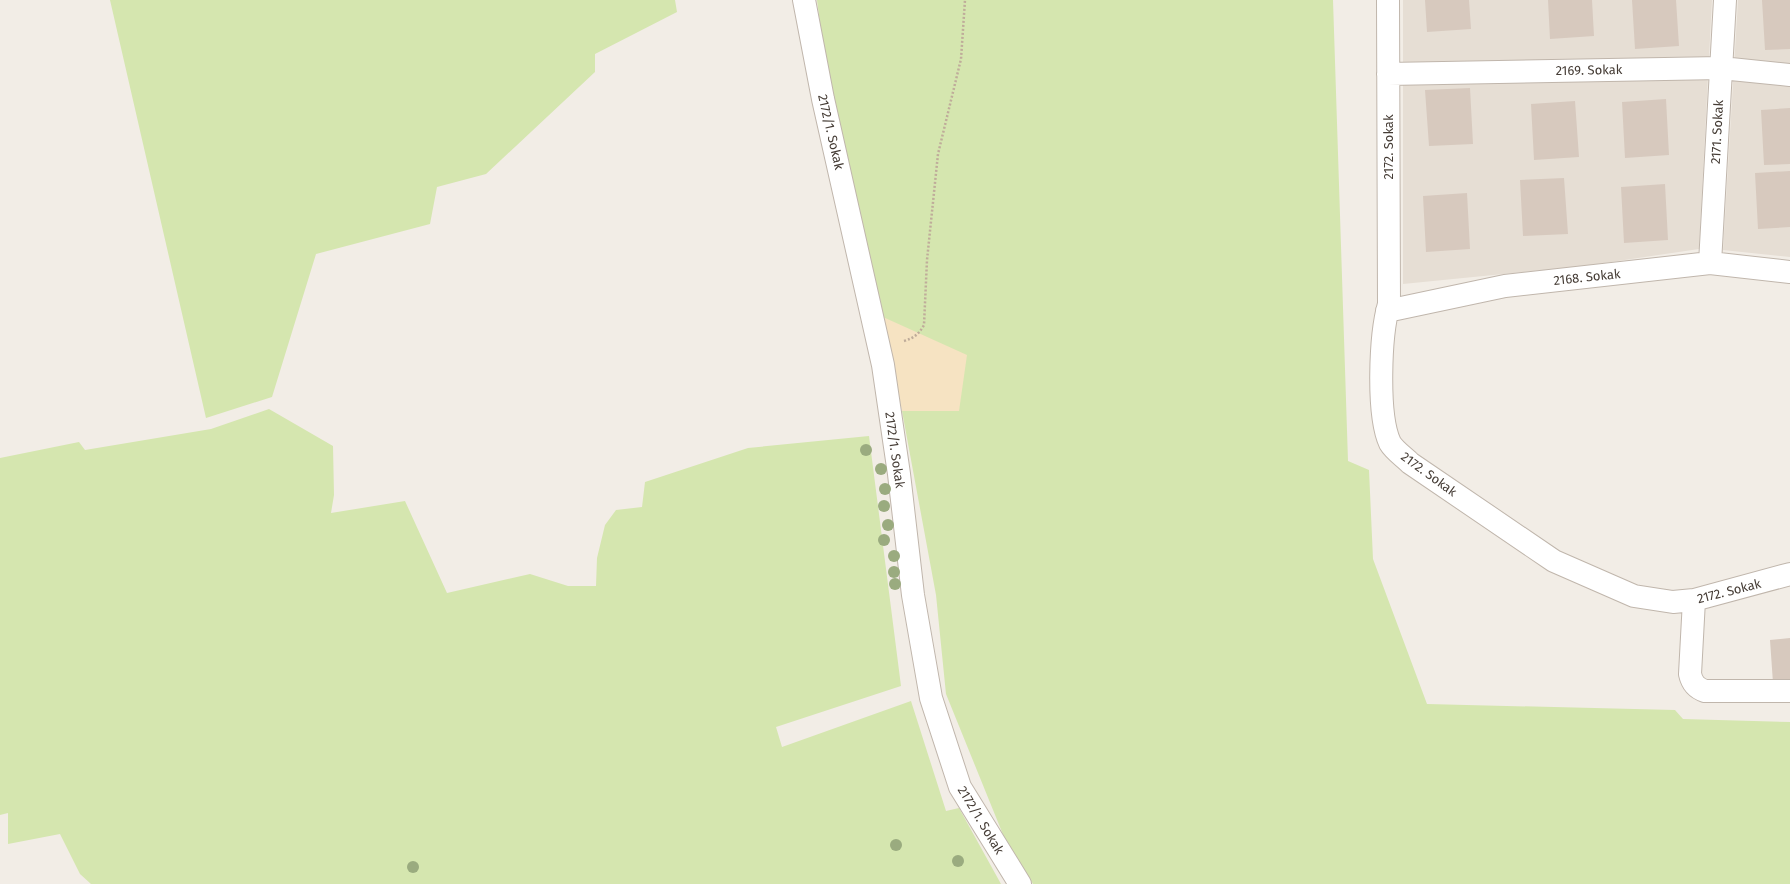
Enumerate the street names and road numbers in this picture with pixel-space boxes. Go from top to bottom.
street label: 2169. Sokak [1556,62,1623,78]
street label: 2172/1. Sokak [815,93,847,171]
street label: 2171. Sokak [1708,99,1726,165]
street label: 2172. Sokak [1381,114,1396,180]
street label: 2168. Sokak [1553,266,1622,288]
street label: 2172/1. Sokak [882,411,908,489]
street label: 2172. Sokak [1398,449,1460,499]
street label: 2172. Sokak [1696,576,1763,606]
street label: 2172/1. Sokak [955,783,1007,857]

